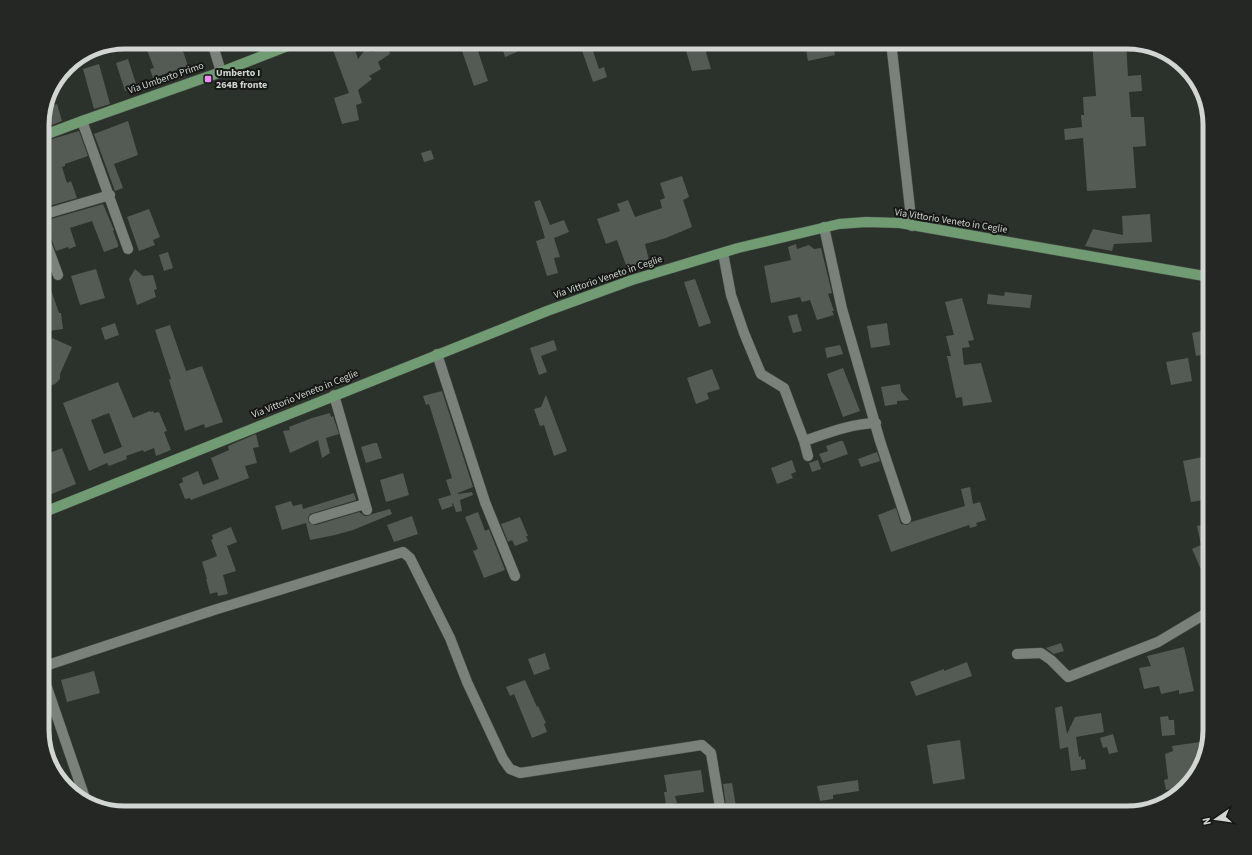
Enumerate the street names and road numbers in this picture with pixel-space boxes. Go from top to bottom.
street label: Via Umberto Primo [126,58,206,98]
street label: Via Vittorio Veneto in Ceglie [894,205,1008,237]
street label: Via Vittorio Veneto in Ceglie [552,252,664,302]
street label: Via Vittorio Veneto in Ceglie [250,366,360,422]

